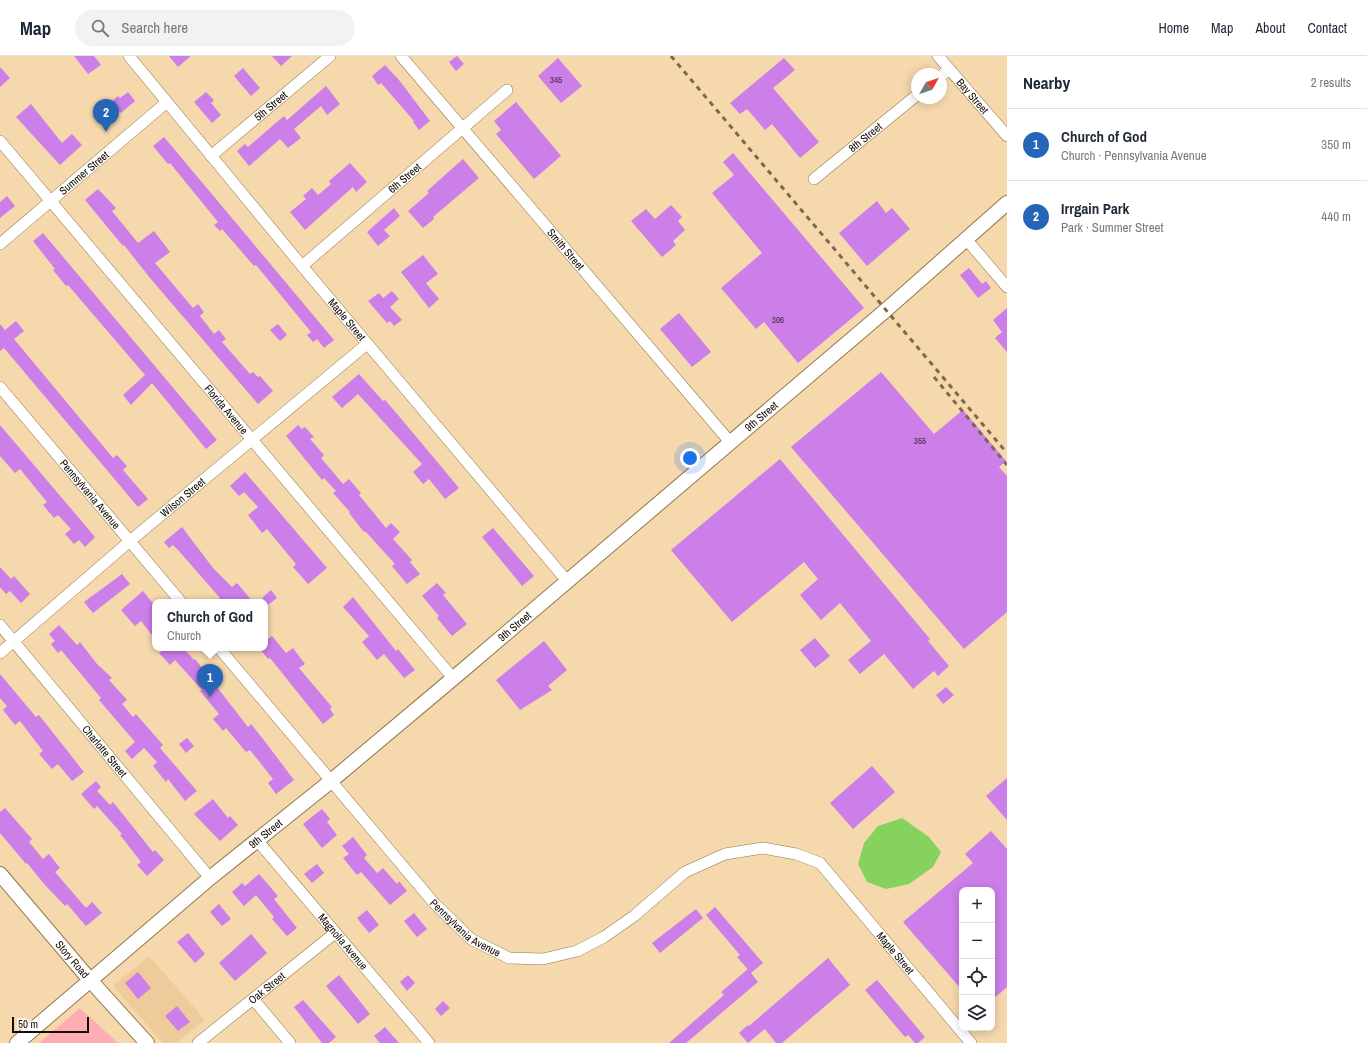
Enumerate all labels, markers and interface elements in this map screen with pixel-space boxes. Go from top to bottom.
search box [75,10,355,46]
text: Map [20,15,51,41]
icon: search [89,17,111,39]
text: Search here [121,17,188,38]
text: Home [1158,19,1189,37]
text: Map [1211,19,1233,37]
text: About [1255,19,1285,37]
text: Contact [1307,19,1347,37]
north arrow [911,68,947,104]
text: Nearby [1023,71,1070,94]
house number: 345 [550,74,562,86]
text: 2 results [1311,74,1351,91]
street label: Bay Street [954,76,992,117]
street label: 5th Street [251,88,291,124]
pin: 2 [93,99,119,132]
street label: 8th Street [846,119,885,155]
text: Church of God [1061,126,1147,147]
text: 1 [1033,136,1039,153]
text: 350 m [1321,136,1351,153]
street label: Summer Street [56,147,112,198]
text: Church · Pennsylvania Avenue [1061,147,1207,164]
street label: 6th Street [385,160,424,196]
text: Irrgain Park [1061,198,1129,219]
text: 2 [1033,208,1039,225]
text: 440 m [1321,208,1351,225]
text: Park · Summer Street [1061,219,1164,236]
street label: Smith Street [544,226,588,273]
street label: Maple Street [325,295,369,344]
house number: 306 [772,314,784,326]
street label: Florida Avenue [201,382,251,437]
street label: 9th Street [742,398,781,434]
house number: 355 [914,435,926,447]
your location [680,448,700,468]
street label: Pennsylvania Avenue [57,456,123,532]
street label: Wilson Street [157,474,208,520]
popup [152,599,268,651]
text: Church of God [167,606,253,627]
street label: 9th Street [495,608,534,644]
text: Church [167,627,201,644]
pin: 1 [197,664,223,697]
street label: Charlotte Street [79,722,131,780]
street label: 9th Street [246,816,286,851]
map controls [959,887,995,1031]
button: + [959,887,995,923]
street label: Pennsylvania Avenue [427,896,503,960]
street label: Magnolia Avenue [315,910,371,973]
button: − [959,923,995,959]
street label: Maple Street [874,929,918,978]
street label: Story Road [53,938,92,981]
button: locate [959,959,995,995]
street label: Oak Street [245,969,288,1007]
button: layers [959,995,995,1031]
scale bar [12,1015,89,1034]
text: 50 m [18,1017,38,1031]

